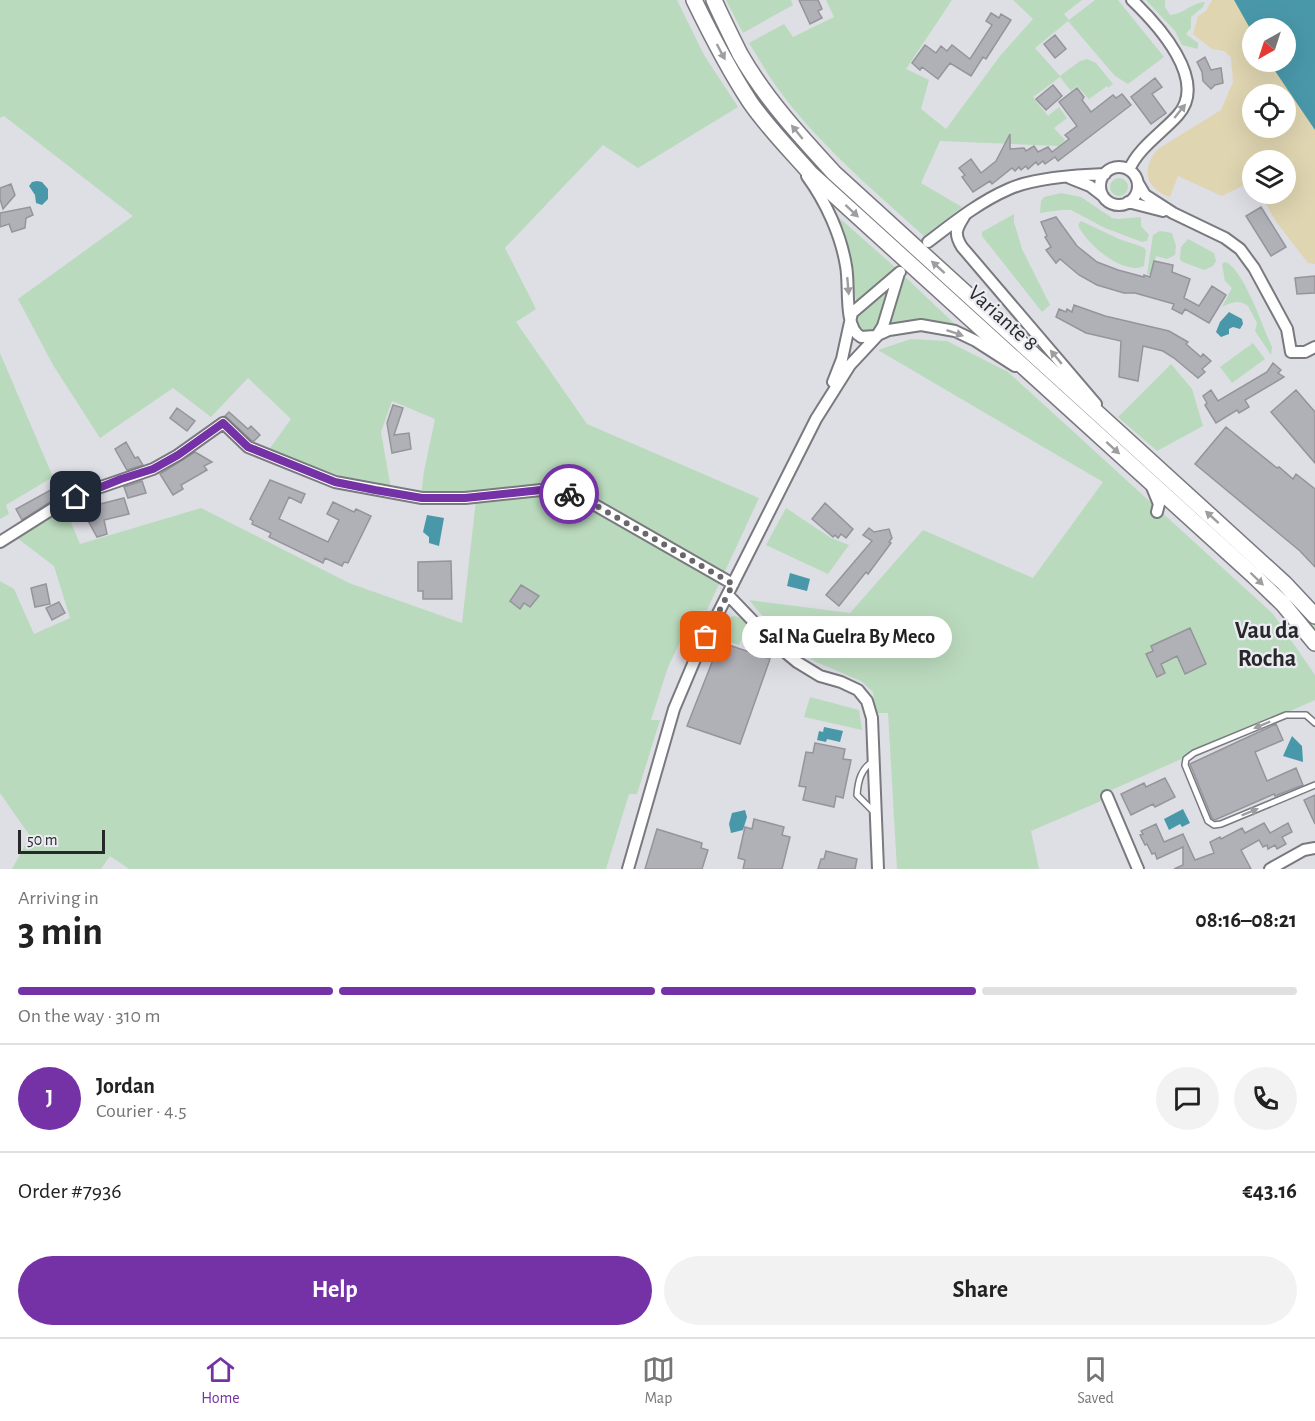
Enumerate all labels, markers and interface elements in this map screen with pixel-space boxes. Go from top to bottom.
north arrow [1242,18,1296,72]
map controls [1242,18,1296,204]
one-way arrow [716,44,726,61]
button: locate [1242,84,1296,138]
one-way arrow [1173,104,1186,119]
one-way arrow [791,125,804,140]
button: layers [1242,150,1296,204]
one-way arrow [844,204,859,218]
one-way arrow [931,261,946,274]
one-way arrow [843,276,853,295]
street label: Variante 8 [964,281,1042,355]
one-way arrow [946,328,964,338]
one-way arrow [1050,350,1063,365]
one-way arrow [1105,441,1120,454]
courier [539,464,599,524]
pin [50,471,101,522]
icon: bike [553,478,586,511]
icon: home [59,480,92,513]
one-way arrow [1205,510,1220,524]
one-way arrow [1250,572,1265,586]
pin [680,611,731,662]
callout: Sal Na Guelra By Meco [742,616,952,658]
district label: Vau da Rocha [1235,619,1299,671]
icon: bag [689,620,722,653]
text: Sal Na Guelra By Meco [759,627,935,647]
one-way arrow [1252,720,1270,730]
one-way arrow [1241,807,1259,817]
scale bar [18,827,105,854]
text: 50 m [27,832,58,848]
text: Arriving in [18,888,99,908]
text: 08:16–08:21 [1195,909,1297,931]
text: 3 min [18,913,103,952]
text: On the way · 310 m [18,1006,160,1026]
button: chat [1156,1067,1219,1130]
button: phone [1234,1067,1297,1130]
text: Jordan [96,1075,155,1097]
text: J [46,1087,53,1109]
text: Courier · 4.5 [96,1101,187,1121]
text: Order #7936 [18,1180,122,1202]
text: €43.16 [1243,1180,1297,1202]
button: Help [18,1256,652,1325]
button: Share [664,1256,1297,1325]
tab: Home [201,1353,240,1408]
tab: Map [642,1353,675,1408]
tab: Saved [1077,1353,1114,1408]

